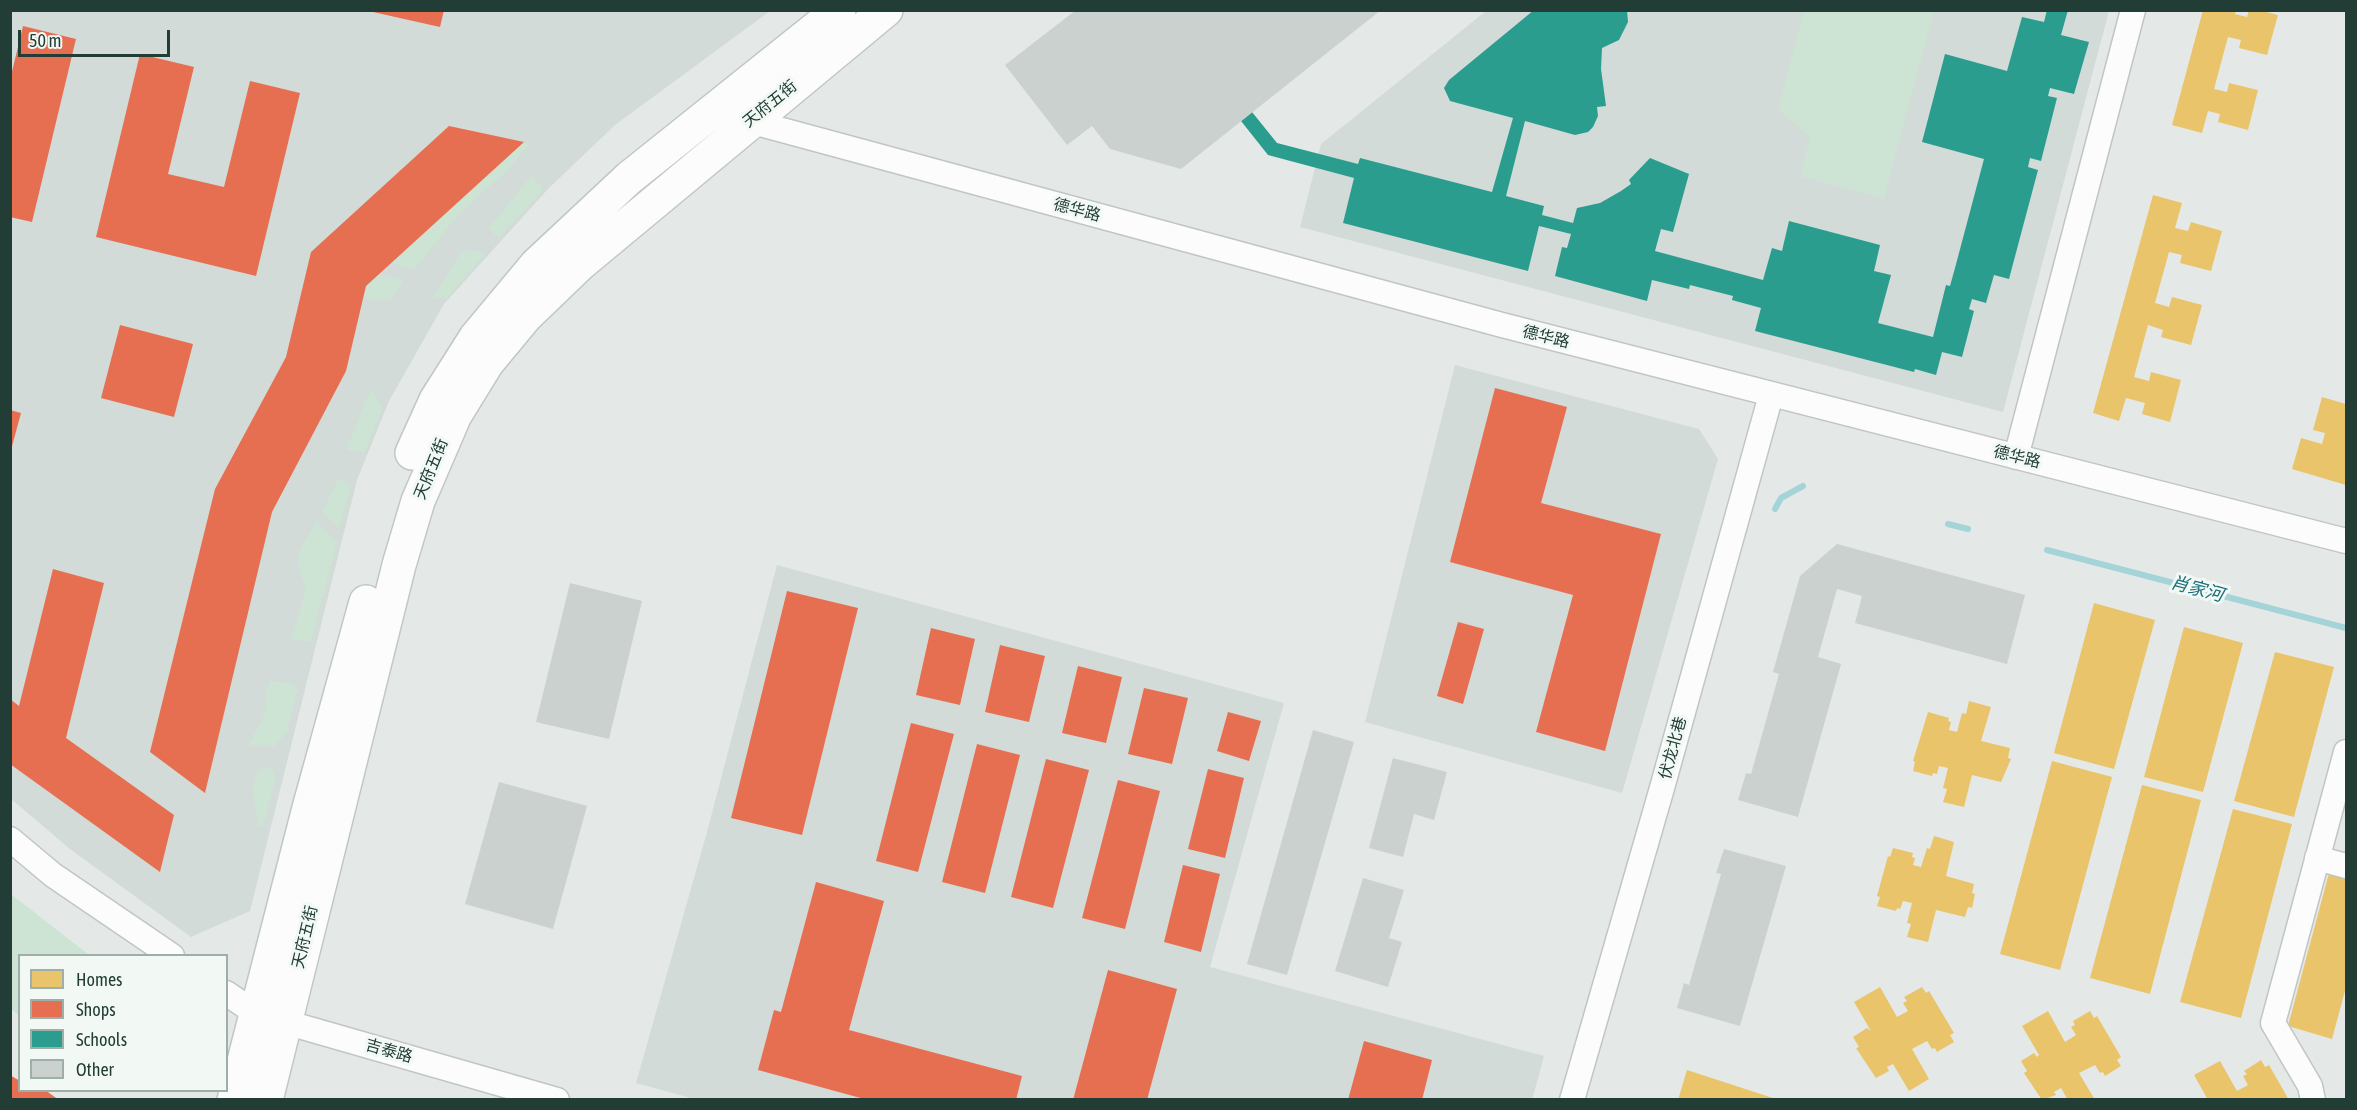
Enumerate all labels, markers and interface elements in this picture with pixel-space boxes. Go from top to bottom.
scale bar [21,18,172,56]
text: 50 m [29,30,61,51]
street label: 天府五街 [739,76,801,132]
street label: 德华路 [1051,195,1103,225]
street label: 德华路 [1520,322,1572,352]
street label: 天府五街 [410,436,452,502]
street label: 德华路 [1991,442,2043,472]
water label: 肖家河 [2168,572,2226,606]
street label: 伏龙北巷 [1655,715,1691,781]
street label: 天府五街 [288,904,322,970]
legend [18,954,228,1092]
text: Homes [76,969,122,990]
text: Shops [76,999,116,1020]
text: Schools [76,1029,127,1050]
street label: 吉泰路 [363,1035,415,1067]
text: Other [76,1059,114,1080]

